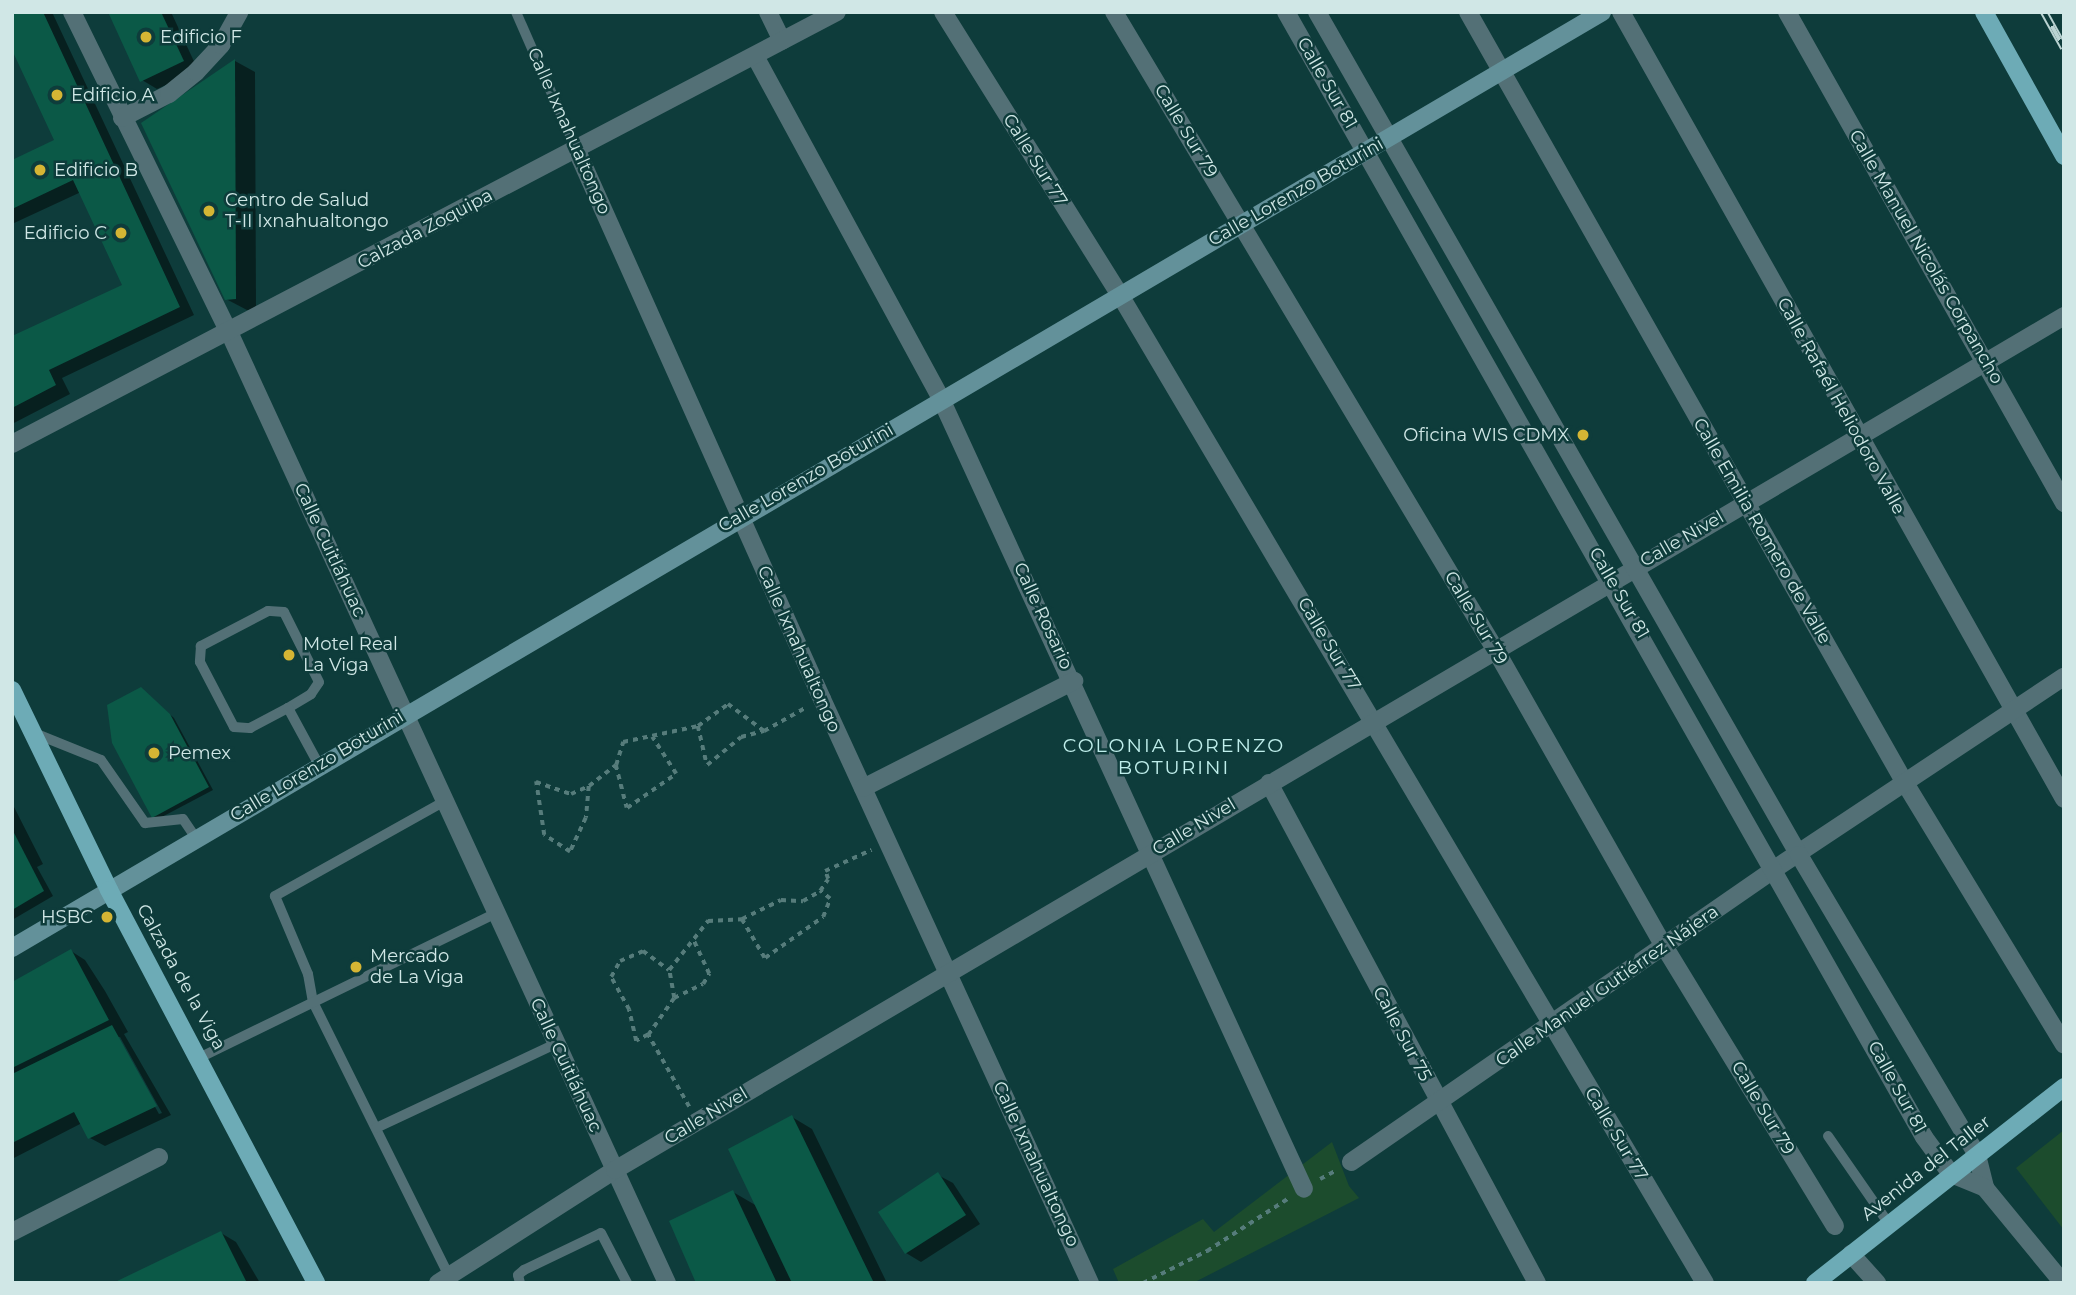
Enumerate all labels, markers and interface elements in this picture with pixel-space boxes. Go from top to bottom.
place label: Edificio F [160,26,242,48]
marker: Edificio F [138,29,154,45]
street label: Calle Sur 81 [1292,34,1362,132]
street label: Calle Ixnahualtongo [523,44,615,218]
street label: Calle Sur 79 [1150,80,1222,182]
place label: Edificio A [71,84,154,106]
marker: Edificio A [49,87,65,103]
street label: Calle Sur 77 [998,110,1072,210]
street label: Calle Manuel Nicolás Corpancho [1844,126,2008,388]
street label: Calle Lorenzo Boturini [1205,133,1387,251]
place label: Edificio B [54,159,138,181]
marker: Edificio B [32,162,48,178]
street label: Calzada Zoquipa [354,184,496,274]
place label: Centro de Salud T-II Ixnahualtongo [225,190,389,232]
marker: Centro de Salud T-II Ixnahualtongo [199,201,219,221]
place label: Edificio C [24,222,107,244]
marker: Edificio C [113,225,129,241]
street label: Calle Rafaél Heliodoro Valle [1772,294,1910,518]
street label: Calle Emilia Romero de Valle [1688,414,1836,648]
street label: Calle Lorenzo Boturini [715,419,897,537]
place label: Oficina WIS CDMX [1403,424,1569,446]
marker: Oficina WIS CDMX [1575,427,1591,443]
street label: Calle Cuitláhuac [289,479,371,621]
street label: Calle Nivel [1636,506,1728,572]
street label: Calle Sur 81 [1584,544,1654,642]
street label: Calle Rosario [1009,559,1077,673]
street label: Calle Ixnahualtongo [753,562,845,736]
street label: Calle Sur 79 [1440,567,1512,669]
street label: Calle Sur 77 [1293,594,1365,694]
place label: Motel Real La Viga [303,634,398,676]
marker: Motel Real La Viga [281,647,297,663]
street label: Calle Lorenzo Boturini [226,706,408,826]
district label: COLONIA LORENZO BOTURINI [1065,735,1283,779]
place label: Pemex [168,742,231,764]
marker: Pemex [146,745,162,761]
street label: Calle Nivel [1148,794,1240,860]
street label: Calzada de la Viga [132,900,230,1054]
street label: Calle Manuel Gutiérrez Nájera [1491,901,1723,1071]
place label: HSBC [41,906,93,928]
marker: HSBC [99,909,115,925]
place label: Mercado de La Viga [370,946,464,988]
marker: Mercado de La Viga [348,959,364,975]
street label: Calle Sur 75 [1368,983,1436,1085]
street label: Calle Cuitláhuac [525,994,607,1136]
street label: Calle Sur 81 [1863,1037,1931,1137]
street label: Calle Sur 79 [1727,1057,1799,1159]
street label: Calle Ixnahualtongo [988,1078,1084,1250]
street label: Calle Nivel [660,1083,752,1149]
street label: Calle Sur 77 [1580,1084,1652,1184]
street label: Avenida del Taller [1857,1111,1995,1225]

